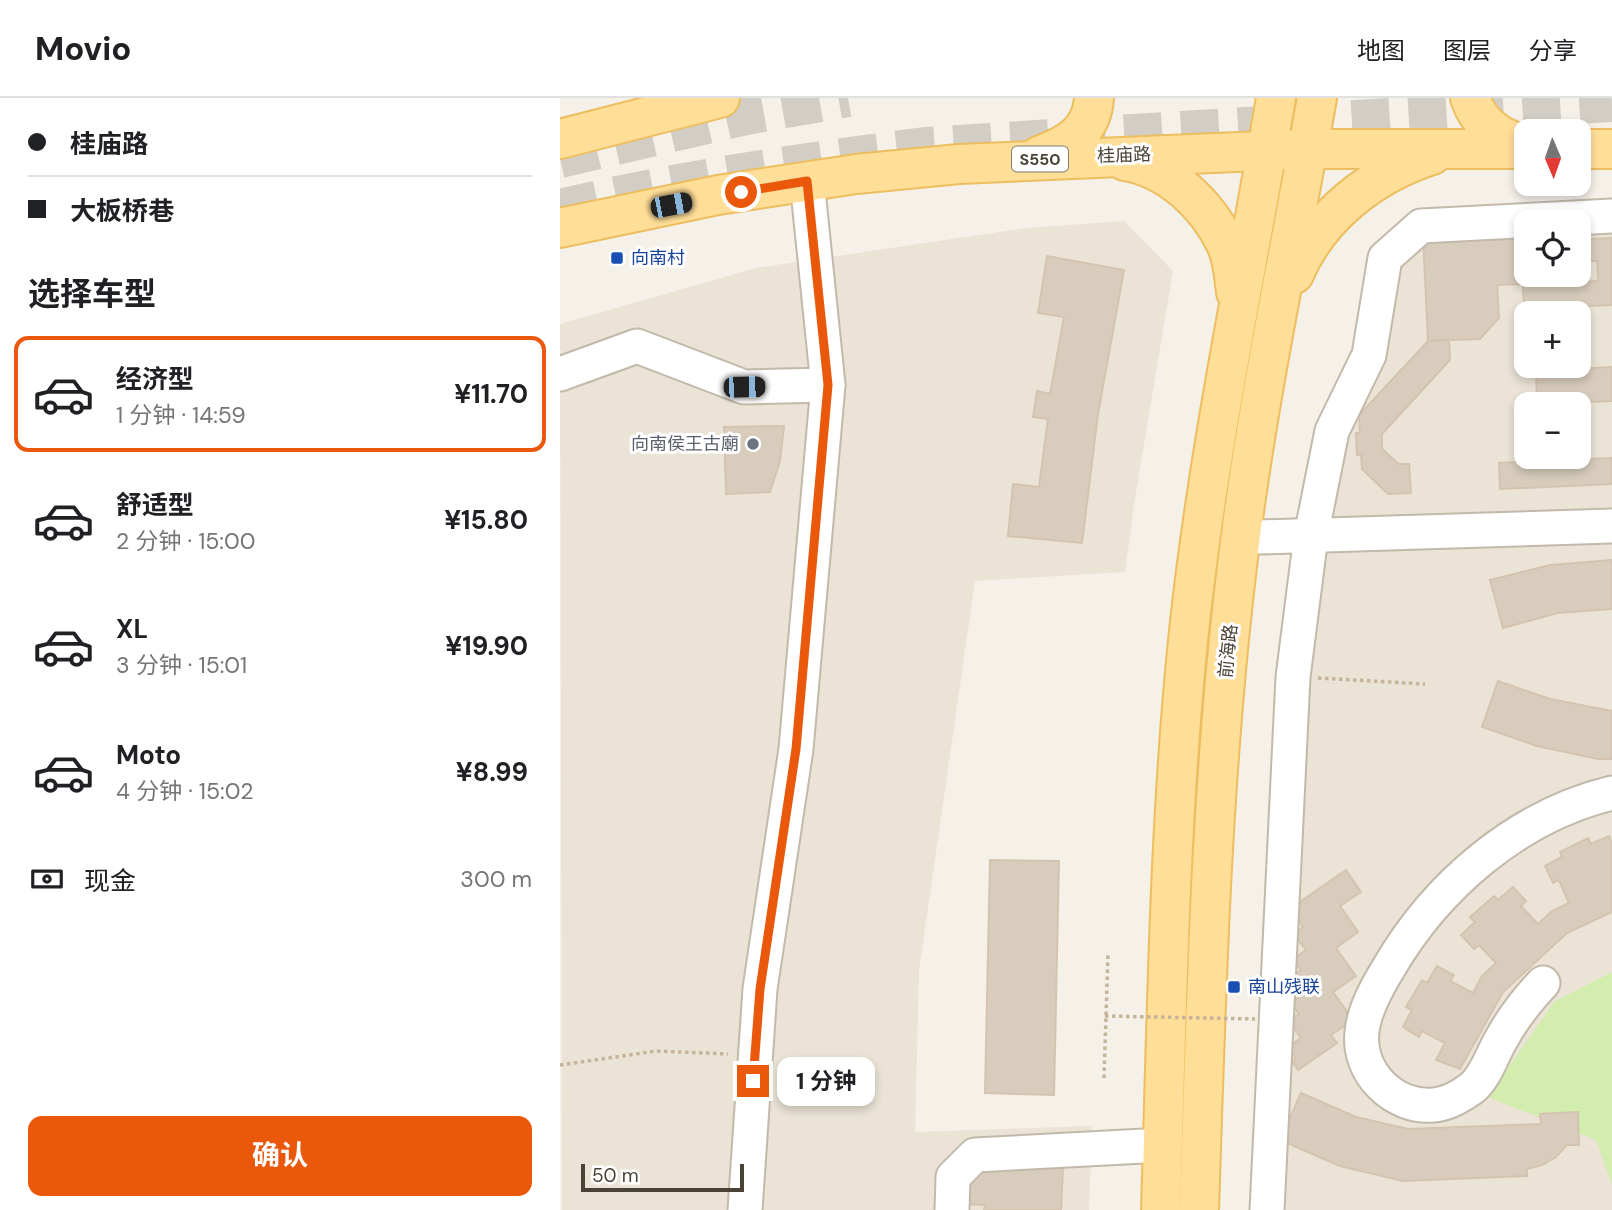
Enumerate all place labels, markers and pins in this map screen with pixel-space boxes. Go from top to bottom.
place label: 向南村 [631,246,685,270]
marker: 向南村 [609,250,625,266]
place label: 向南侯王古廟 [631,432,739,456]
marker: 向南侯王古廟 [745,436,761,452]
place label: 南山残联 [1248,975,1320,999]
marker: 南山残联 [1226,979,1242,995]

